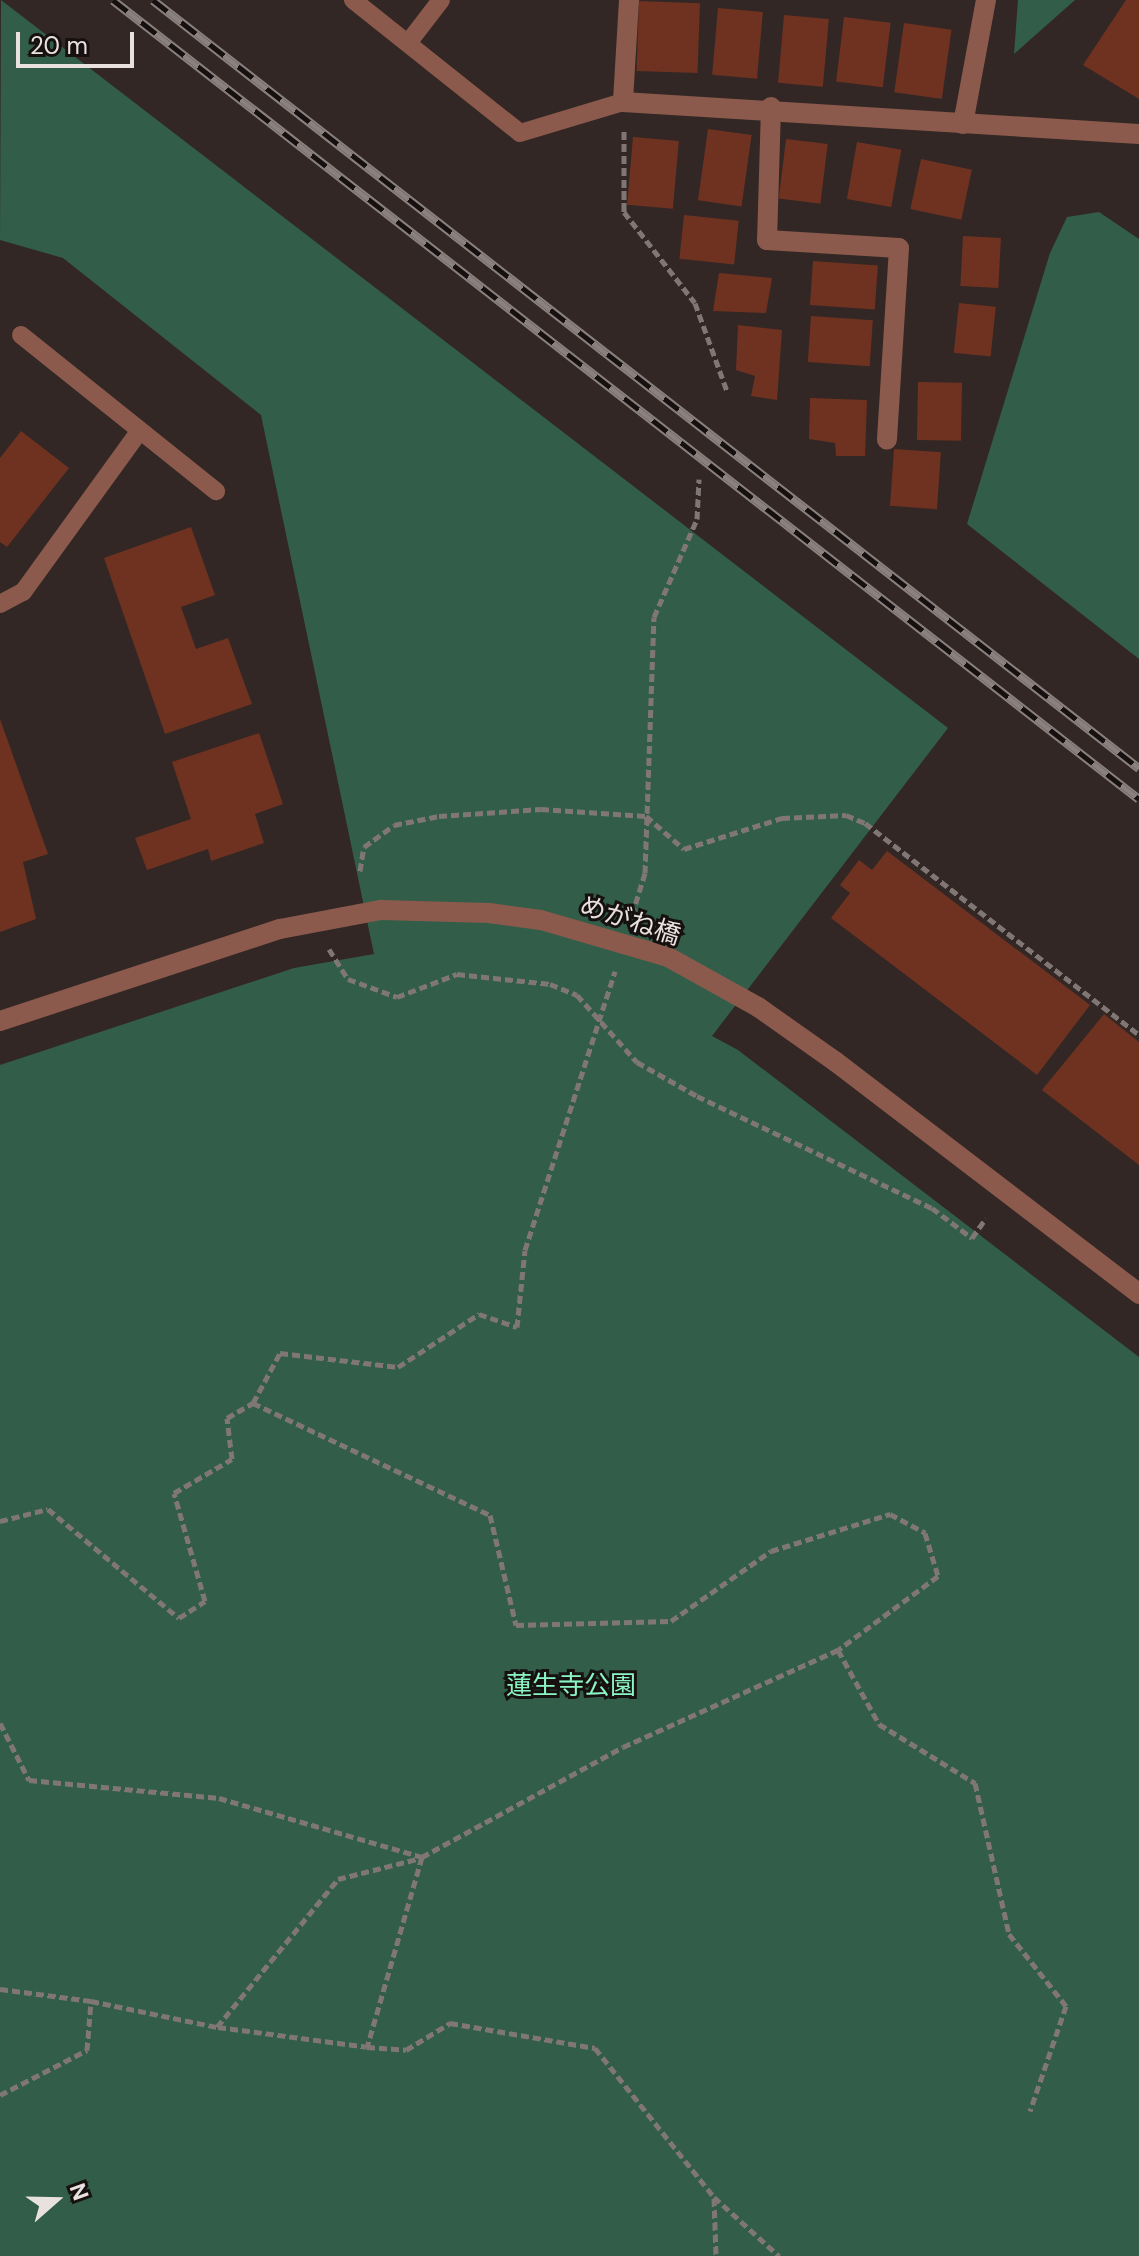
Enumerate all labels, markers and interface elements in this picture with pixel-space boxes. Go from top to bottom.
scale bar [20,16,138,66]
text: 20 m [30,30,88,61]
street label: めがね橋 [576,890,684,952]
park label: 蓮生寺公園 [506,1670,636,1702]
north arrow [16,2160,96,2240]
text: N [63,2179,95,2204]

